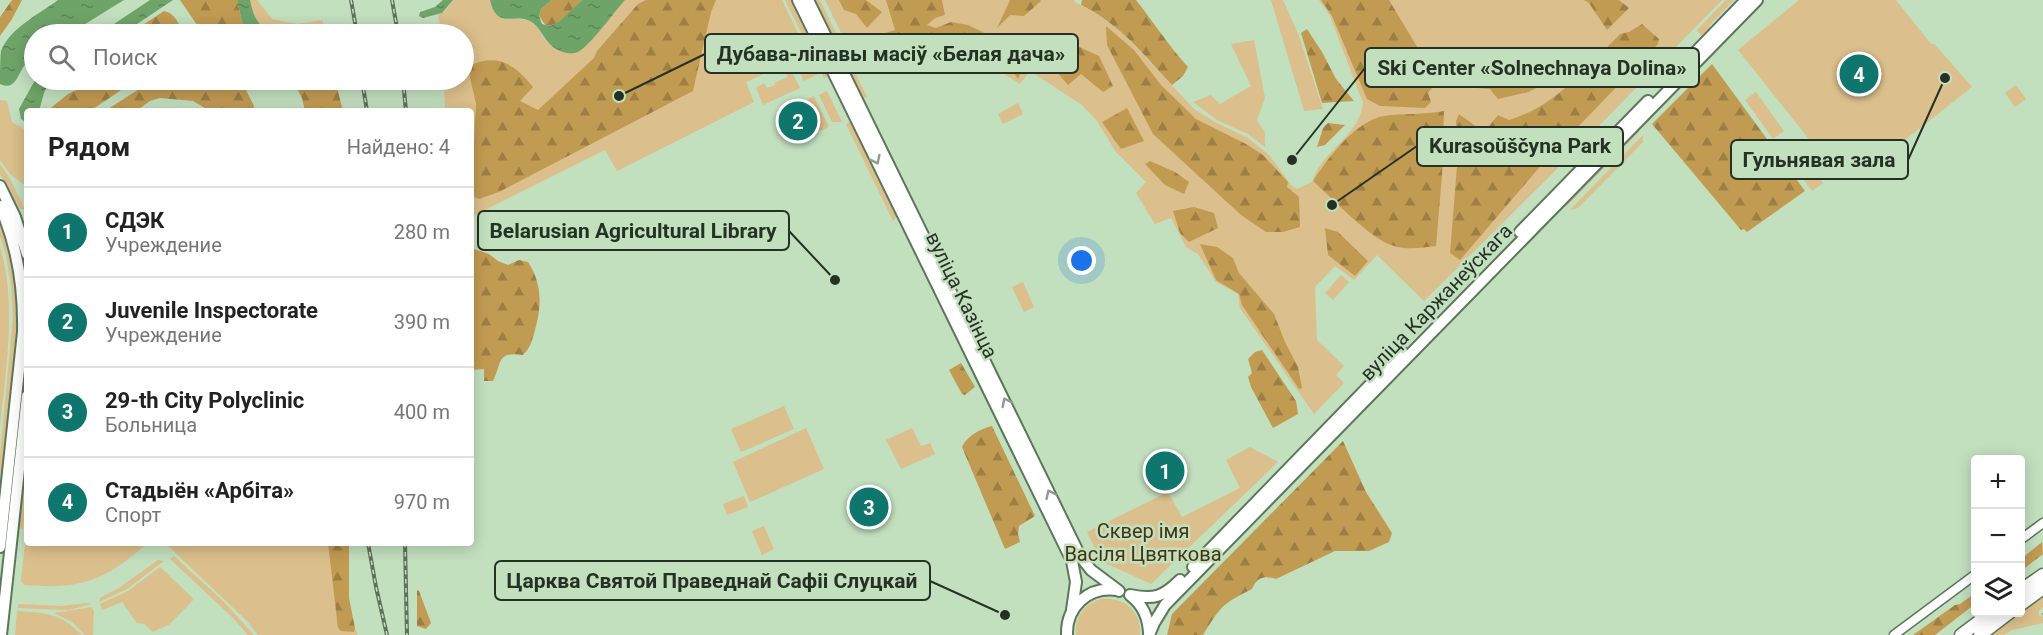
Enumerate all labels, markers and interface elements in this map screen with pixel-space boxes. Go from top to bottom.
search box [24,24,474,90]
callout: Дубава-ліпавы масіў «Белая дача» [705,34,1078,73]
icon: search [45,41,78,74]
text: Дубава-ліпавы масіў «Белая дача» [717,42,1065,66]
text: Поиск [93,45,157,70]
callout: Ski Center «Solnechnaya Dolina» [1365,48,1699,87]
pin: 4 [1840,52,1878,97]
text: Ski Center «Solnechnaya Dolina» [1377,56,1687,80]
pin: 2 [778,98,818,144]
callout: Kurasoŭščyna Park [1417,127,1623,166]
text: Рядом [48,132,130,162]
text: Kurasoŭščyna Park [1429,134,1612,158]
text: Найдено: 4 [347,135,450,159]
callout: Гульнявая зала [1731,140,1908,179]
text: Гульнявая зала [1743,148,1895,172]
one-way arrow [869,154,880,164]
text: СДЭК [105,208,164,233]
callout: Belarusian Agricultural Library [478,211,789,250]
text: Belarusian Agricultural Library [489,219,777,243]
street label: вуліца Каржанеўскага [1355,219,1517,385]
text: 1 [62,220,73,244]
text: 280 m [394,220,450,244]
street label: вуліца Казінца [921,228,1003,362]
text: Учреждение [105,233,222,257]
your location [1067,246,1096,275]
text: Juvenile Inspectorate [105,298,318,323]
text: 2 [62,310,73,334]
text: 390 m [394,310,450,334]
text: Учреждение [105,323,222,347]
text: 29-th City Polyclinic [105,388,304,413]
one-way arrow [1002,397,1013,408]
text: 3 [62,400,73,424]
text: 400 m [394,400,450,424]
text: Больница [105,413,197,437]
pin: 1 [1146,448,1184,494]
map controls [1971,455,2025,617]
button: + [1971,455,2025,509]
text: Стадыён «Арбіта» [105,478,294,503]
pin: 3 [850,484,888,530]
text: 4 [62,490,73,514]
text: 970 m [394,490,450,514]
one-way arrow [1046,490,1058,501]
text: Спорт [105,503,161,527]
button: − [1971,509,2025,563]
park label: Сквер імя Васіля Цвяткова [1064,519,1222,566]
callout: Царква Святой Праведнай Сафіі Слуцкай [495,561,930,600]
button: layers [1971,563,2025,617]
text: Царква Святой Праведнай Сафіі Слуцкай [507,569,917,593]

